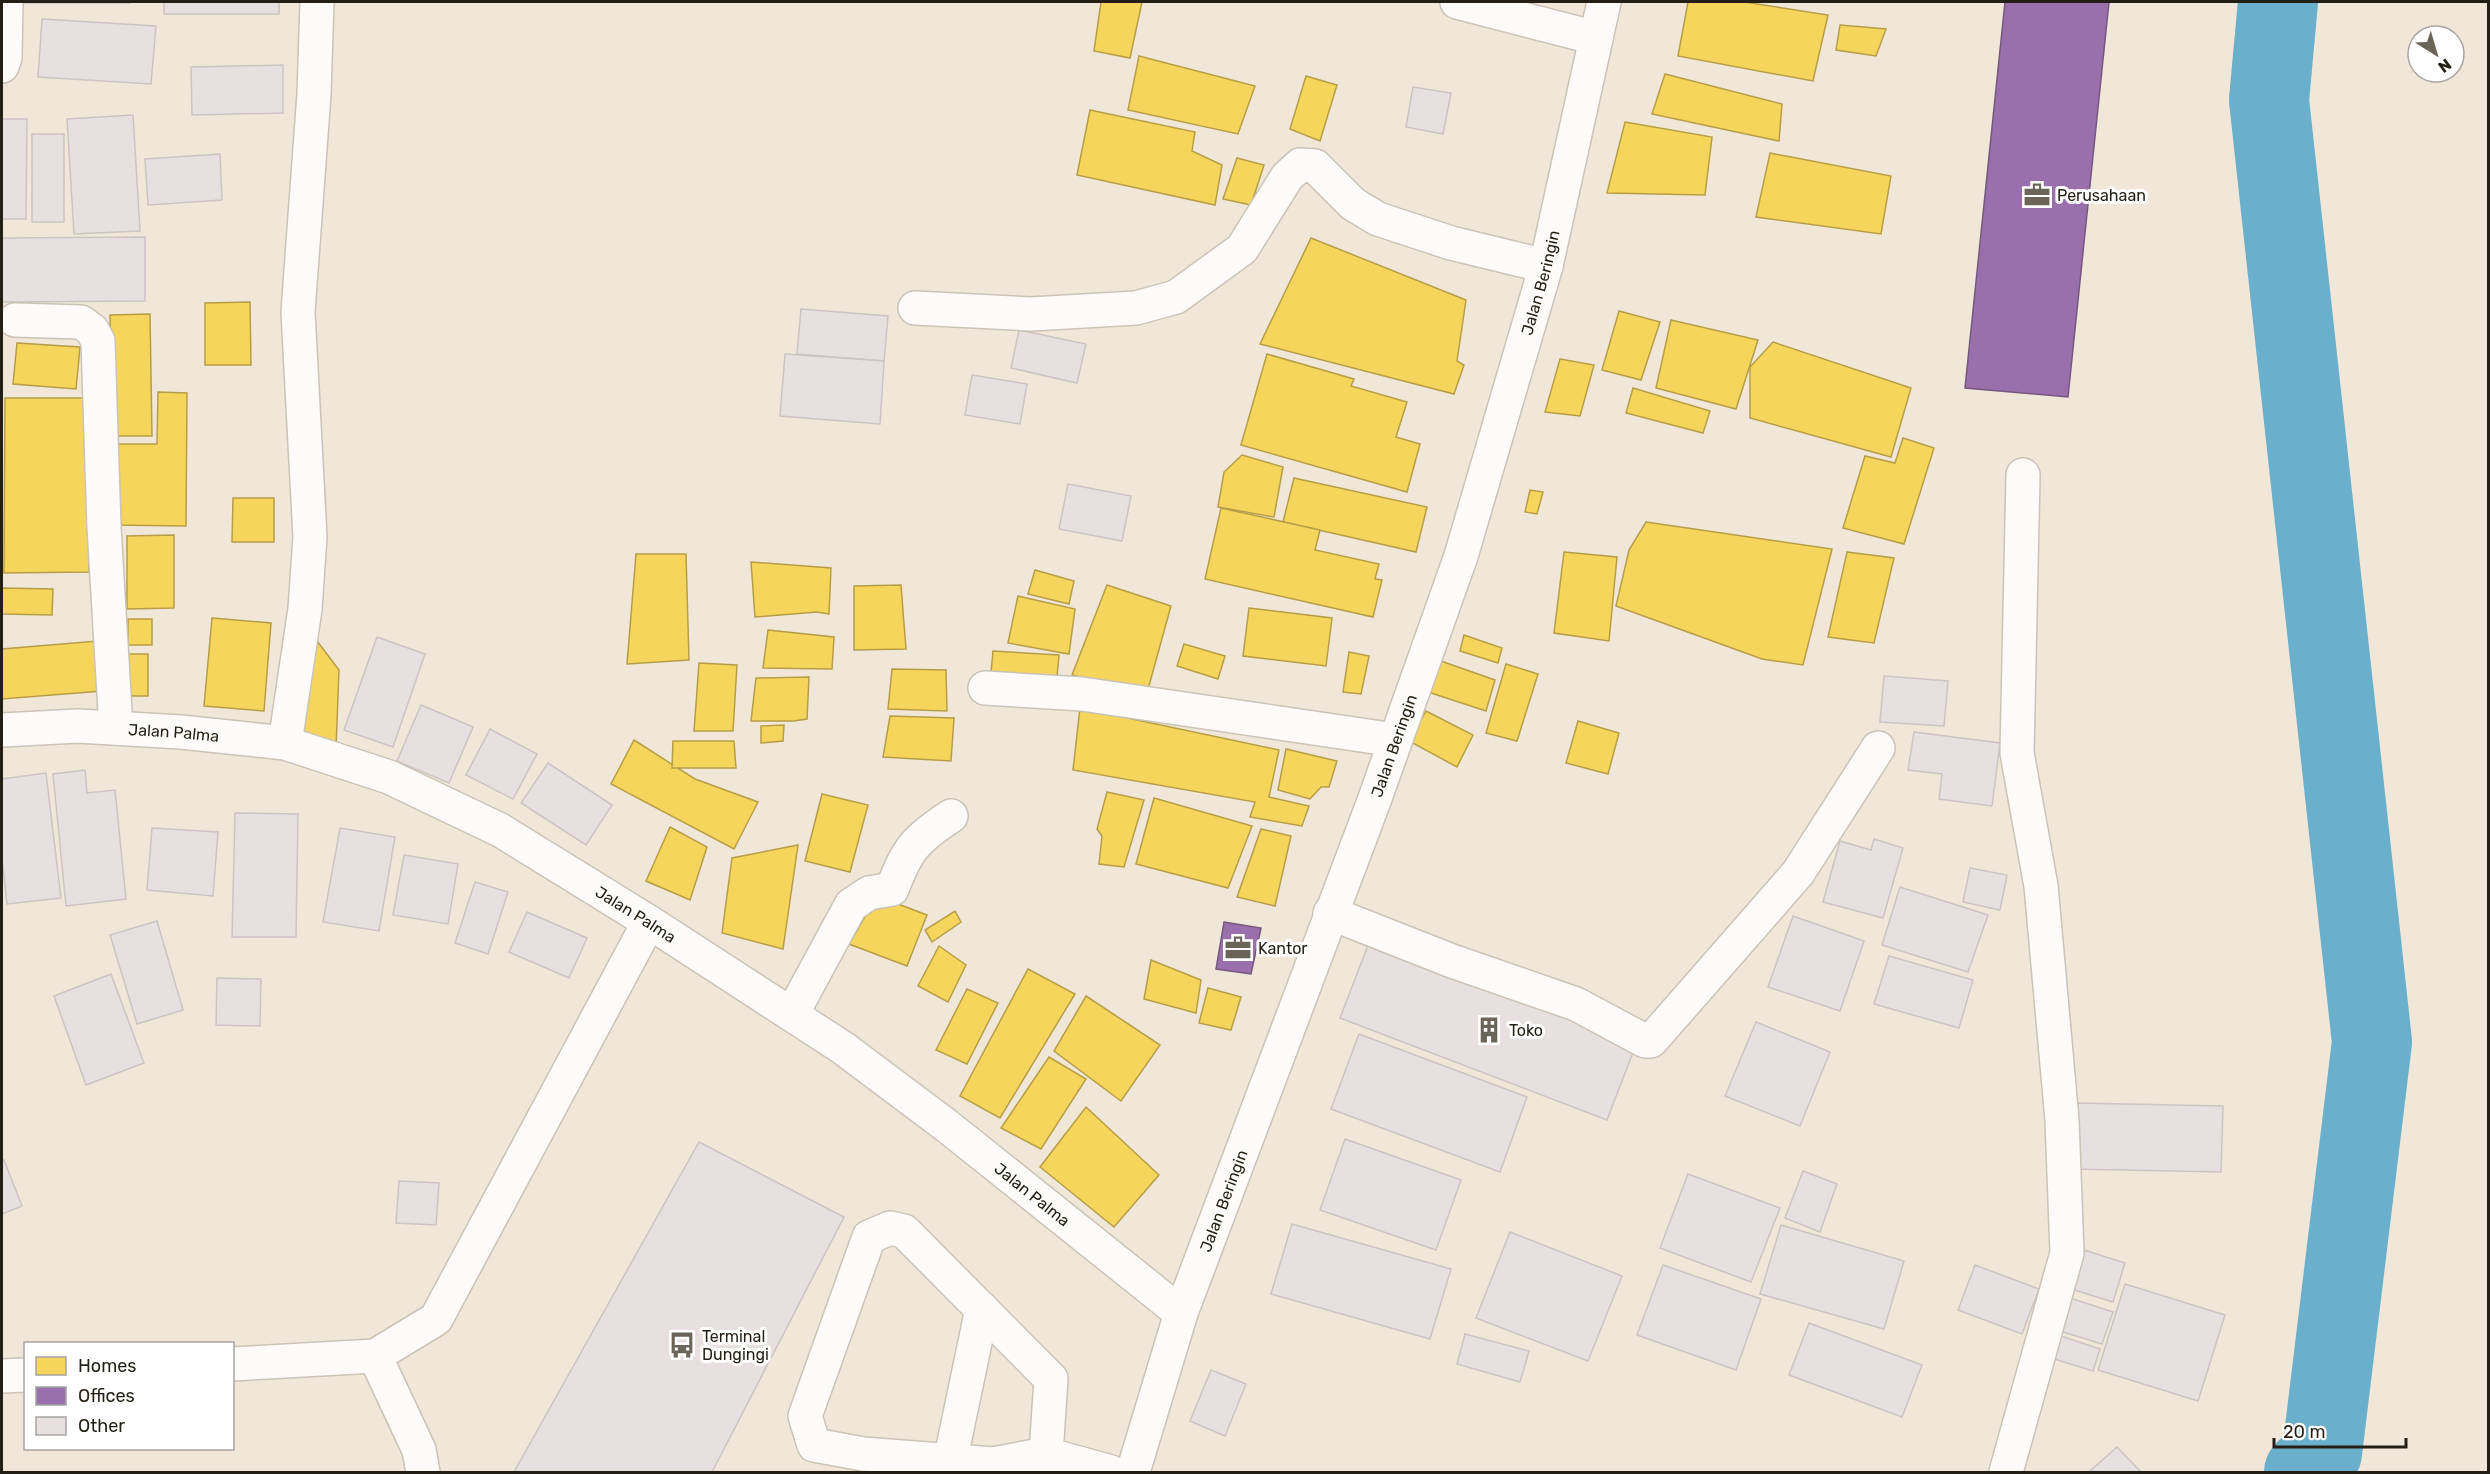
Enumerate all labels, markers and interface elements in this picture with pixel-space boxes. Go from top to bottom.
north arrow [2406,24,2466,84]
text: N [2434,55,2455,77]
office icon: Perusahaan [2022,180,2052,210]
place label: Perusahaan [2057,186,2146,205]
street label: Jalan Beringin [1517,228,1564,337]
street label: Jalan Beringin [1367,692,1421,800]
street label: Jalan Palma [128,720,220,746]
street label: Jalan Palma [592,882,679,947]
office icon: Kantor [1223,933,1253,963]
place label: Kantor [1258,939,1307,958]
building icon: Toko [1474,1015,1504,1045]
place label: Toko [1509,1021,1543,1040]
street label: Jalan Beringin [1196,1147,1252,1255]
street label: Jalan Palma [990,1159,1074,1231]
place label: Terminal Dungingi [702,1327,769,1364]
bus stop icon: Terminal Dungingi [667,1330,697,1360]
legend [24,1342,234,1450]
text: Homes [78,1355,136,1377]
text: Offices [78,1385,135,1407]
scale bar [2274,1411,2406,1449]
text: Other [78,1415,125,1437]
text: 20 m [2283,1421,2325,1443]

